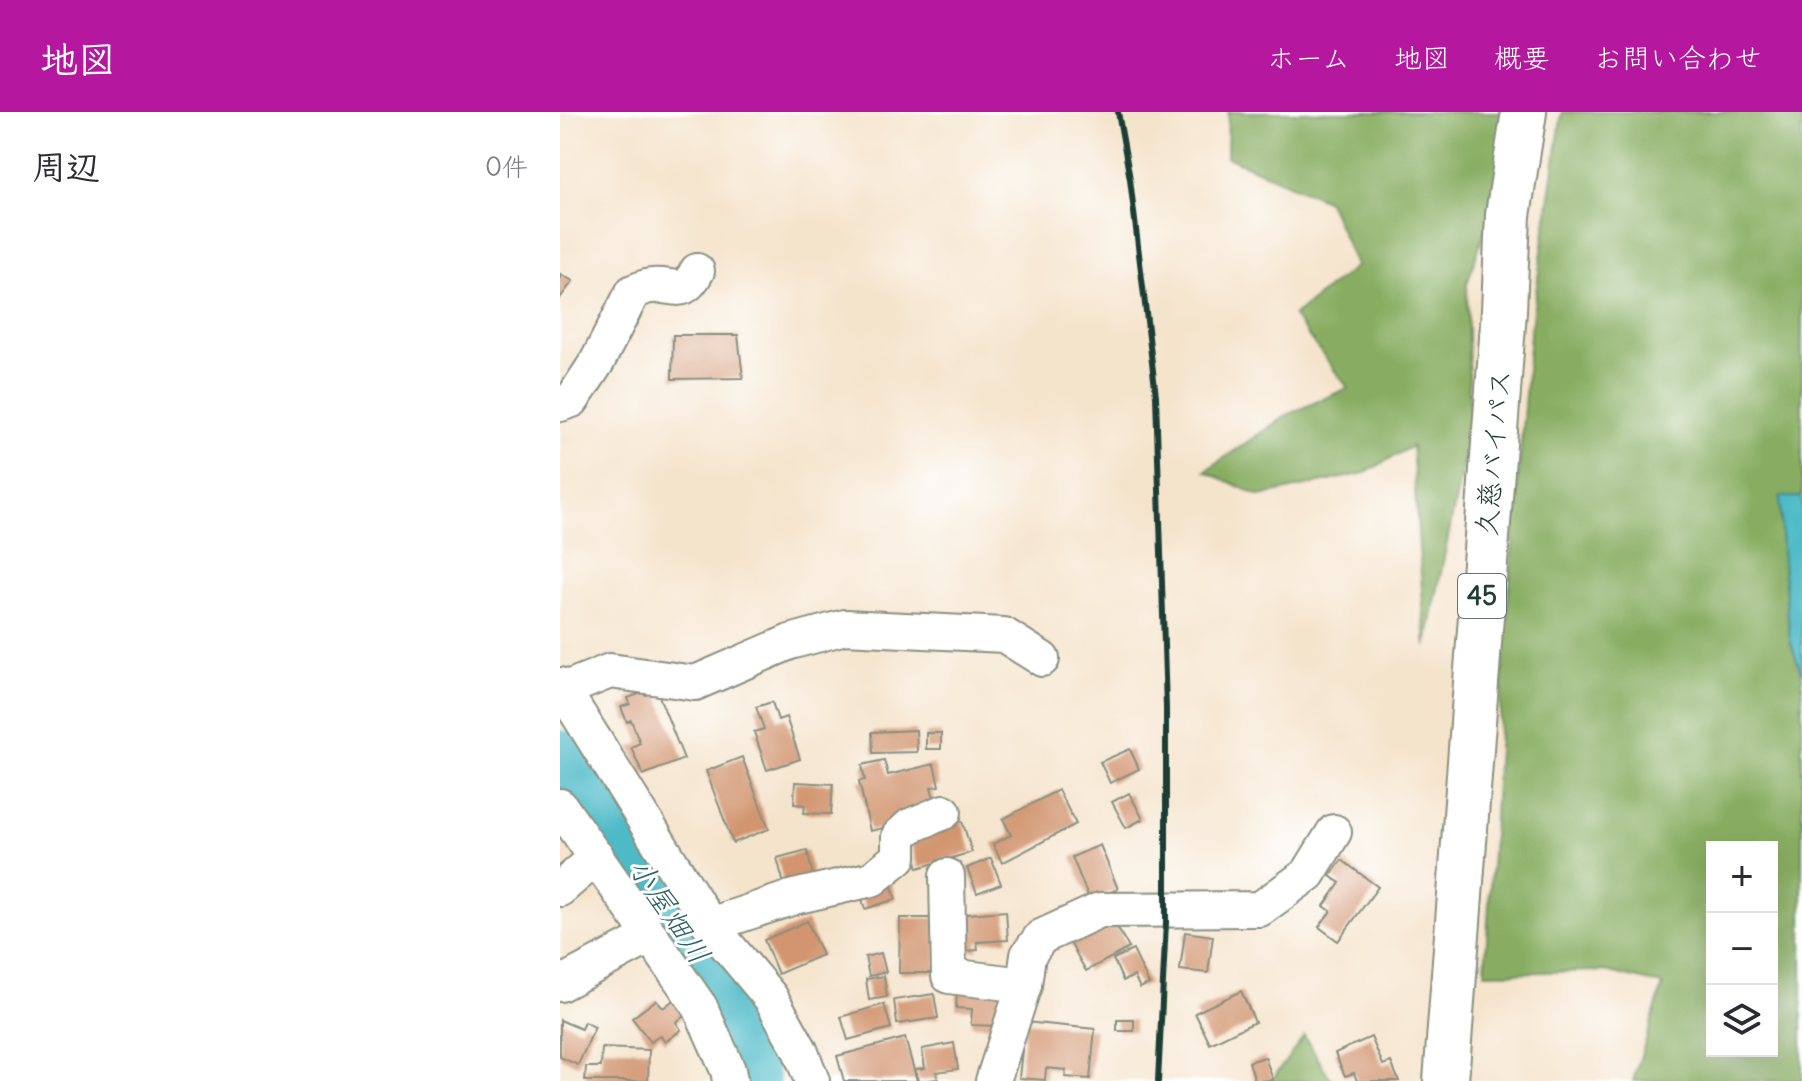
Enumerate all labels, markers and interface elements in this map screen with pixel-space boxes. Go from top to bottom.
text: 地図 [40,36,116,83]
text: ホーム [1267,40,1350,76]
text: 地図 [1394,40,1450,76]
text: 概要 [1494,40,1550,76]
text: お問い合わせ [1594,40,1762,76]
text: 周辺 [32,145,100,188]
text: 0件 [485,150,528,183]
street label: 久慈バイパス [1468,368,1518,538]
road number: 45 [1458,574,1506,618]
map controls [1706,841,1778,1057]
button: + [1706,841,1778,913]
water label: 小屋畑川 [621,850,719,971]
button: − [1706,913,1778,985]
button: layers [1706,985,1778,1057]

